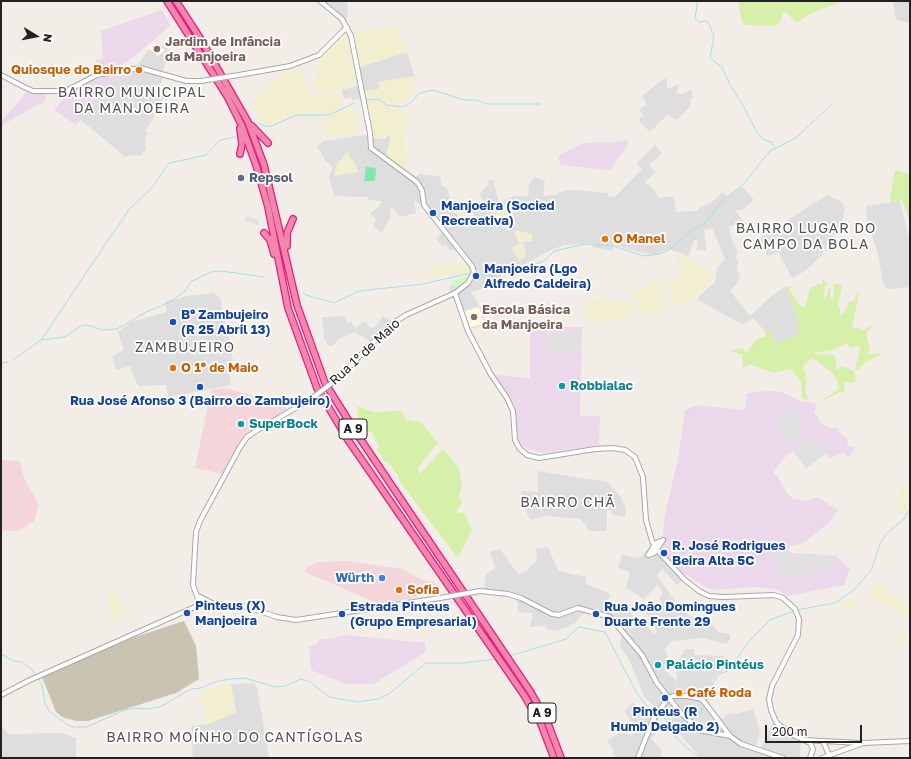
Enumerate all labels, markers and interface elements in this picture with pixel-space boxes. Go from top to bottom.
north arrow [16,16,56,56]
text: N [41,33,55,43]
place label: Jardim de Infância da Manjoeira [165,34,281,65]
marker: Jardim de Infância da Manjoeira [152,44,162,54]
place label: Quiosque do Bairro [11,62,131,78]
marker: Quiosque do Bairro [134,65,144,75]
district label: BAIRRO MUNICIPAL DA MANJOEIRA [58,85,206,118]
place label: Repsol [249,170,293,186]
marker: Repsol [236,173,246,183]
place label: Manjoeira (Socied Recreativa) [441,198,554,229]
marker: Manjoeira (Socied Recreativa) [428,208,438,218]
district label: BAIRRO LUGAR DO CAMPO DA BOLA [736,221,876,254]
place label: O Manel [613,231,665,247]
marker: O Manel [600,234,610,244]
place label: Manjoeira (Lgo Alfredo Caldeira) [484,261,591,292]
marker: Manjoeira (Lgo Alfredo Caldeira) [471,271,481,281]
place label: Escola Básica da Manjoeira [482,302,570,333]
place label: Bº Zambujeiro (R 25 Abril 13) [181,307,270,338]
marker: Escola Básica da Manjoeira [469,312,479,322]
street label: Rua 1º de Maio [327,316,403,388]
marker: Bº Zambujeiro (R 25 Abril 13) [168,317,178,327]
district label: ZAMBUJEIRO [135,340,235,356]
place label: O 1º de Maio [181,360,259,376]
marker: O 1º de Maio [168,363,178,373]
place label: Robbialac [570,378,633,394]
marker: Robbialac [557,381,567,391]
marker: Rua José Afonso 3 (Bairro do Zambujeiro) [195,382,205,392]
place label: Rua José Afonso 3 (Bairro do Zambujeiro) [70,393,330,409]
place label: SuperBock [249,416,318,432]
marker: SuperBock [236,419,246,429]
road number: A 9 [339,419,367,439]
district label: BAIRRO CHÃ [520,495,616,511]
place label: R. José Rodrigues Beira Alta 5C [672,538,786,569]
marker: R. José Rodrigues Beira Alta 5C [659,548,669,558]
place label: Würth [335,570,374,586]
marker: Würth [377,573,387,583]
place label: Sofia [407,582,439,598]
marker: Sofia [394,585,404,595]
place label: Pinteus (X) Manjoeira [195,598,266,629]
place label: Estrada Pinteus (Grupo Empresarial) [350,599,477,630]
place label: Rua João Domingues Duarte Frente 29 [604,599,736,630]
marker: Pinteus (X) Manjoeira [182,608,192,618]
marker: Estrada Pinteus (Grupo Empresarial) [337,609,347,619]
marker: Rua João Domingues Duarte Frente 29 [591,609,601,619]
place label: Palácio Pintéus [666,657,764,673]
marker: Palácio Pintéus [653,660,663,670]
place label: Café Roda [687,685,752,701]
marker: Café Roda [674,688,684,698]
marker: Pinteus (R Humb Delgado 2) [660,693,670,703]
road number: A 9 [528,703,556,723]
place label: Pinteus (R Humb Delgado 2) [611,704,719,735]
scale bar [767,717,864,743]
text: 200 m [772,724,807,739]
district label: BAIRRO MOÍNHO DO CANTÍGOLAS [106,730,364,746]

